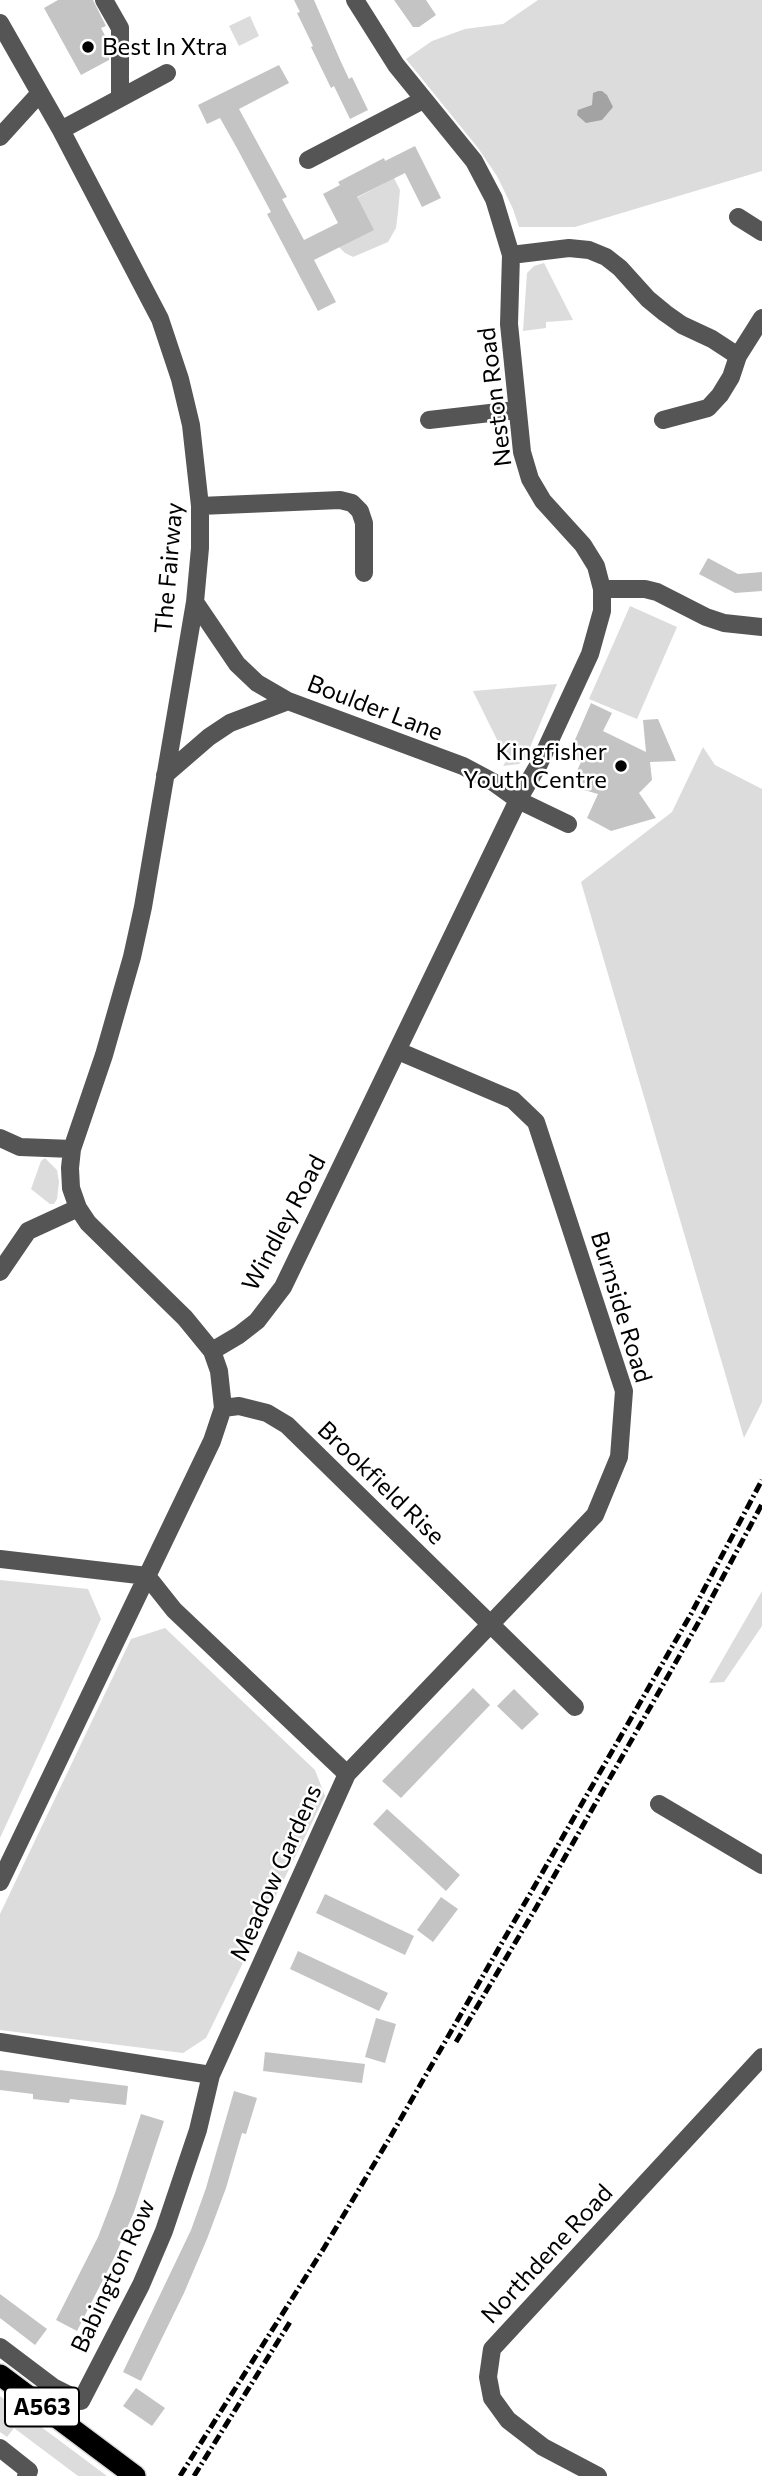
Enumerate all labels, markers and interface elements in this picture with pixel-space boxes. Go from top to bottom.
place label: Best In Xtra [102,33,228,61]
marker: Best In Xtra [80,39,96,55]
street label: Neston Road [472,326,518,468]
street label: The Fairway [149,501,189,635]
street label: Boulder Lane [303,669,447,747]
place label: Kingfisher Youth Centre [463,738,607,794]
marker: Kingfisher Youth Centre [613,758,629,774]
street label: Windley Road [236,1150,332,1296]
street label: Burnside Road [584,1228,658,1386]
street label: Brookfield Rise [312,1415,450,1551]
street label: Meadow Gardens [224,1780,328,1966]
street label: Northdene Road [475,2179,619,2329]
street label: Babington Row [65,2195,161,2357]
road number: A563 [5,2388,79,2426]

